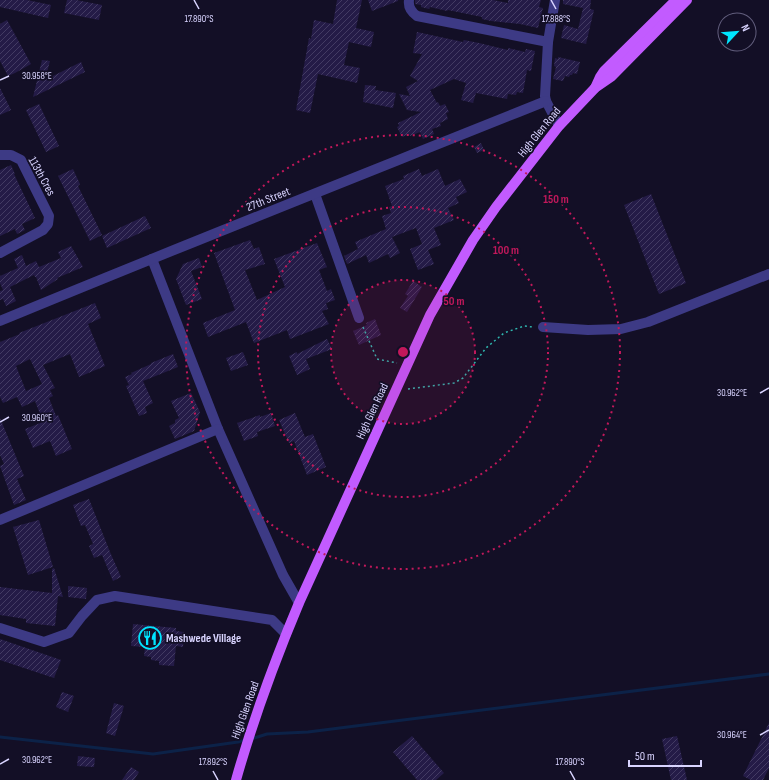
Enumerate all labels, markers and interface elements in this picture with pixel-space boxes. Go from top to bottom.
north arrow [717,12,757,52]
text: 17.890°S [185,13,213,25]
text: 17.888°S [542,13,570,25]
text: N [738,22,753,33]
text: 30.958°E [22,70,52,82]
street label: High Glen Road [515,104,564,160]
street label: 113th Cres [25,154,58,198]
street label: 27th Street [244,184,293,215]
text: 150 m [543,192,569,207]
text: 100 m [493,243,519,258]
text: 50 m [444,294,464,309]
centre of rings [396,345,410,359]
street label: High Glen Road [353,381,392,442]
text: 30.962°E [717,387,747,399]
text: 30.960°E [22,412,52,424]
restaurant icon: Mashwede Village [137,625,163,651]
place label: Mashwede Village [166,631,241,646]
street label: High Glen Road [228,679,263,741]
text: 30.964°E [717,729,747,741]
scale bar [629,742,701,768]
text: 50 m [635,749,655,764]
text: 30.962°E [22,754,52,766]
text: 17.892°S [199,756,227,768]
text: 17.890°S [556,756,584,768]

